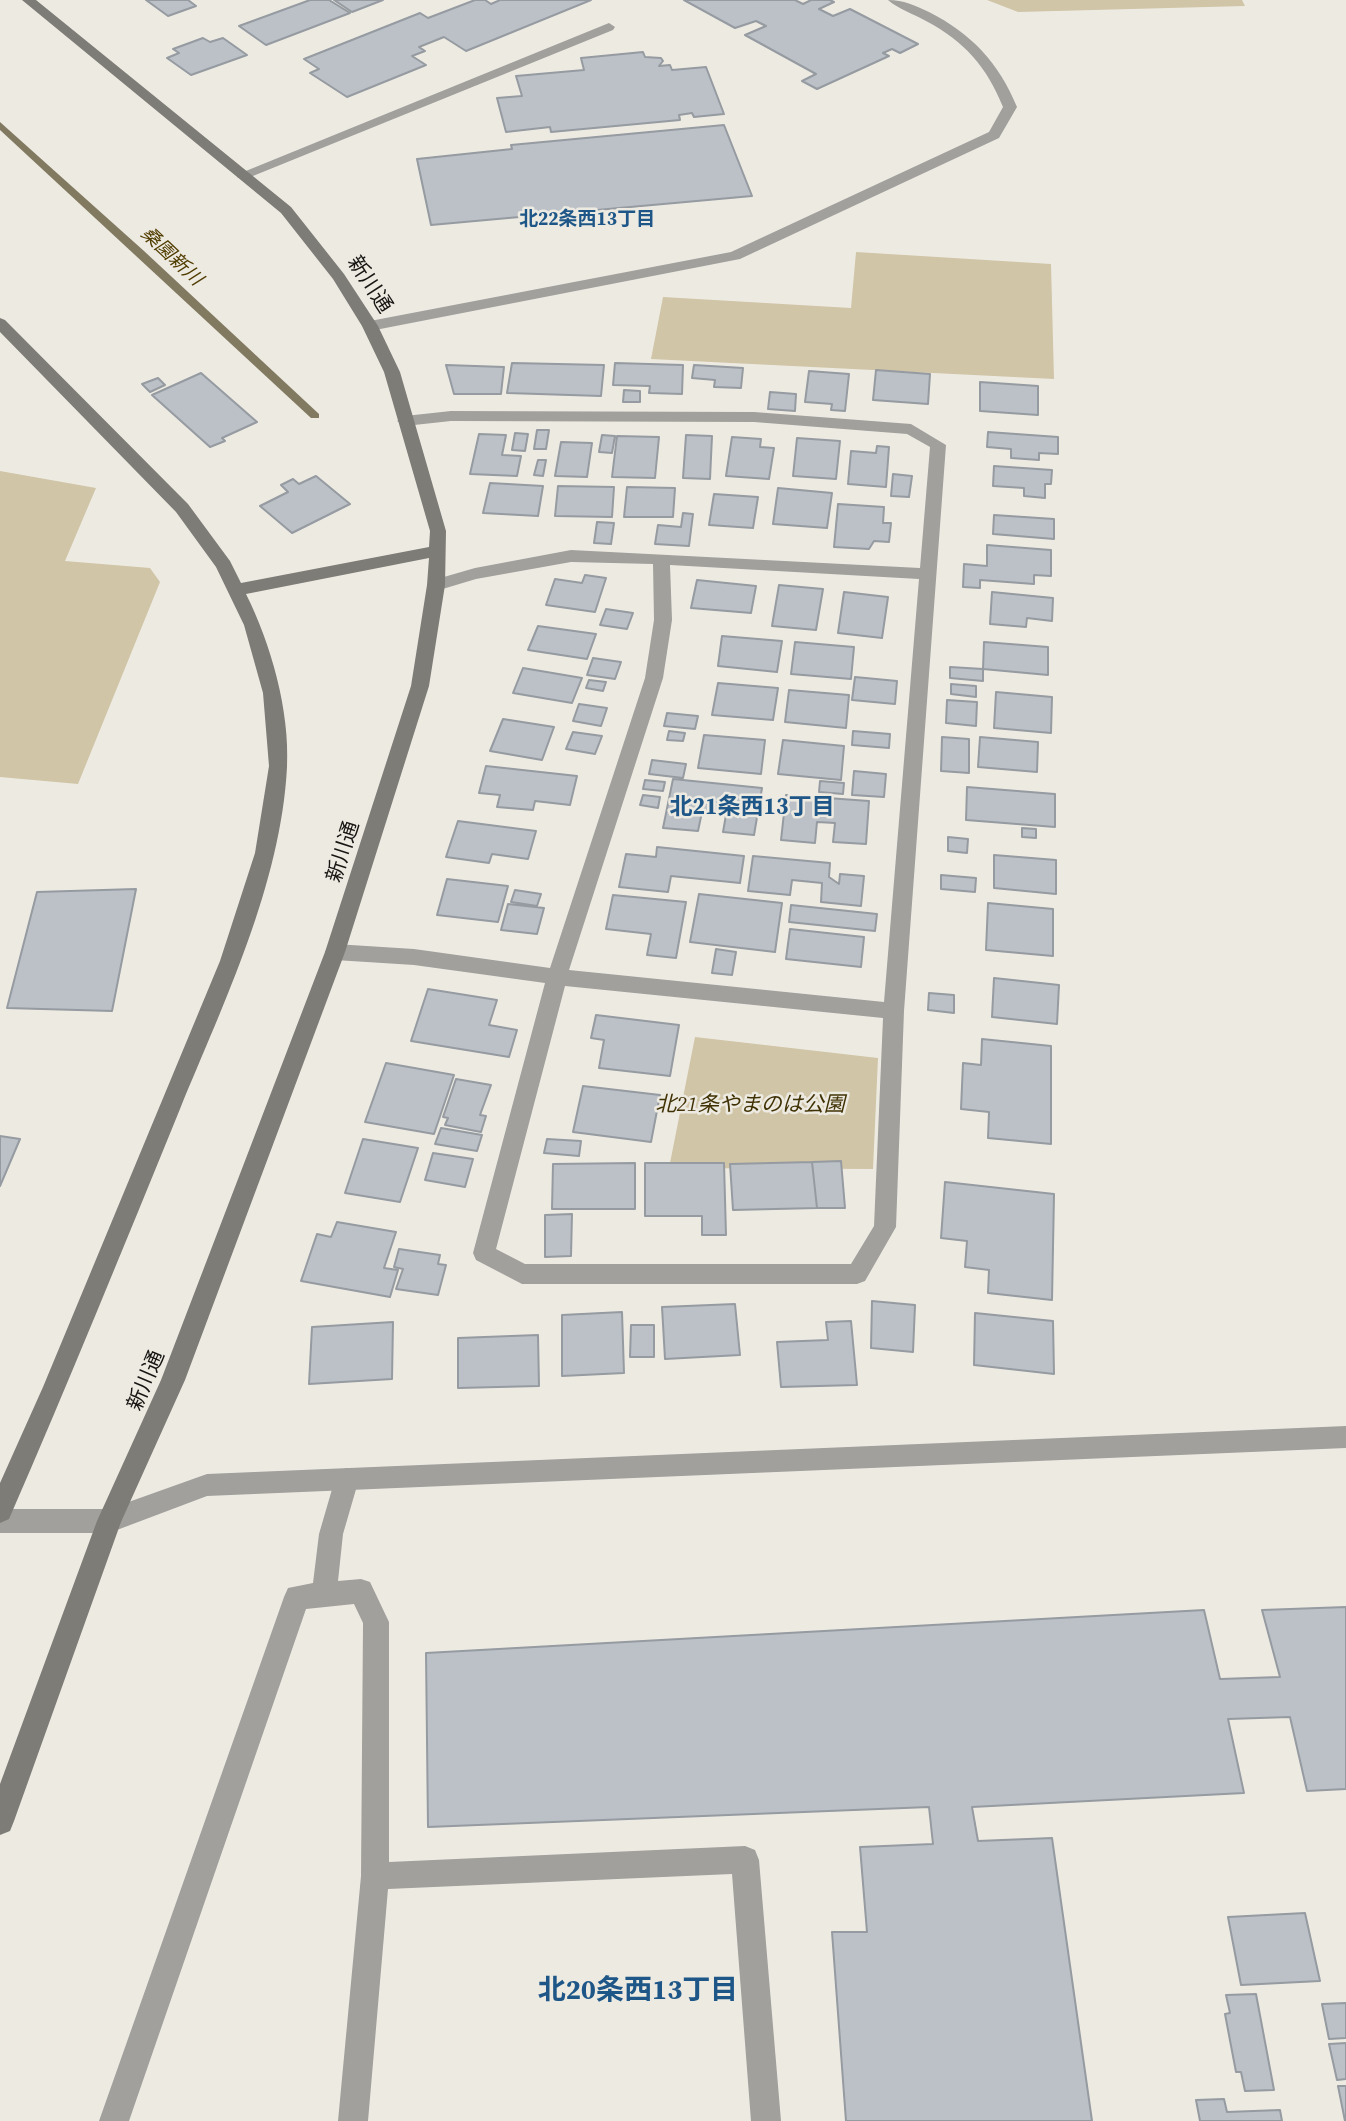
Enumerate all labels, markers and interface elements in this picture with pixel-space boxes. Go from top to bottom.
district label: 北22条西13丁目 [519,209,655,231]
water label: 桑園新川 [135,223,207,291]
street label: 新川通 [341,252,397,318]
district label: 北21条西13丁目 [670,794,834,822]
street label: 新川通 [322,818,366,886]
park label: 北21条やまのは公園 [655,1093,845,1119]
street label: 新川通 [123,1347,171,1415]
district label: 北20条西13丁目 [538,1975,738,2009]

